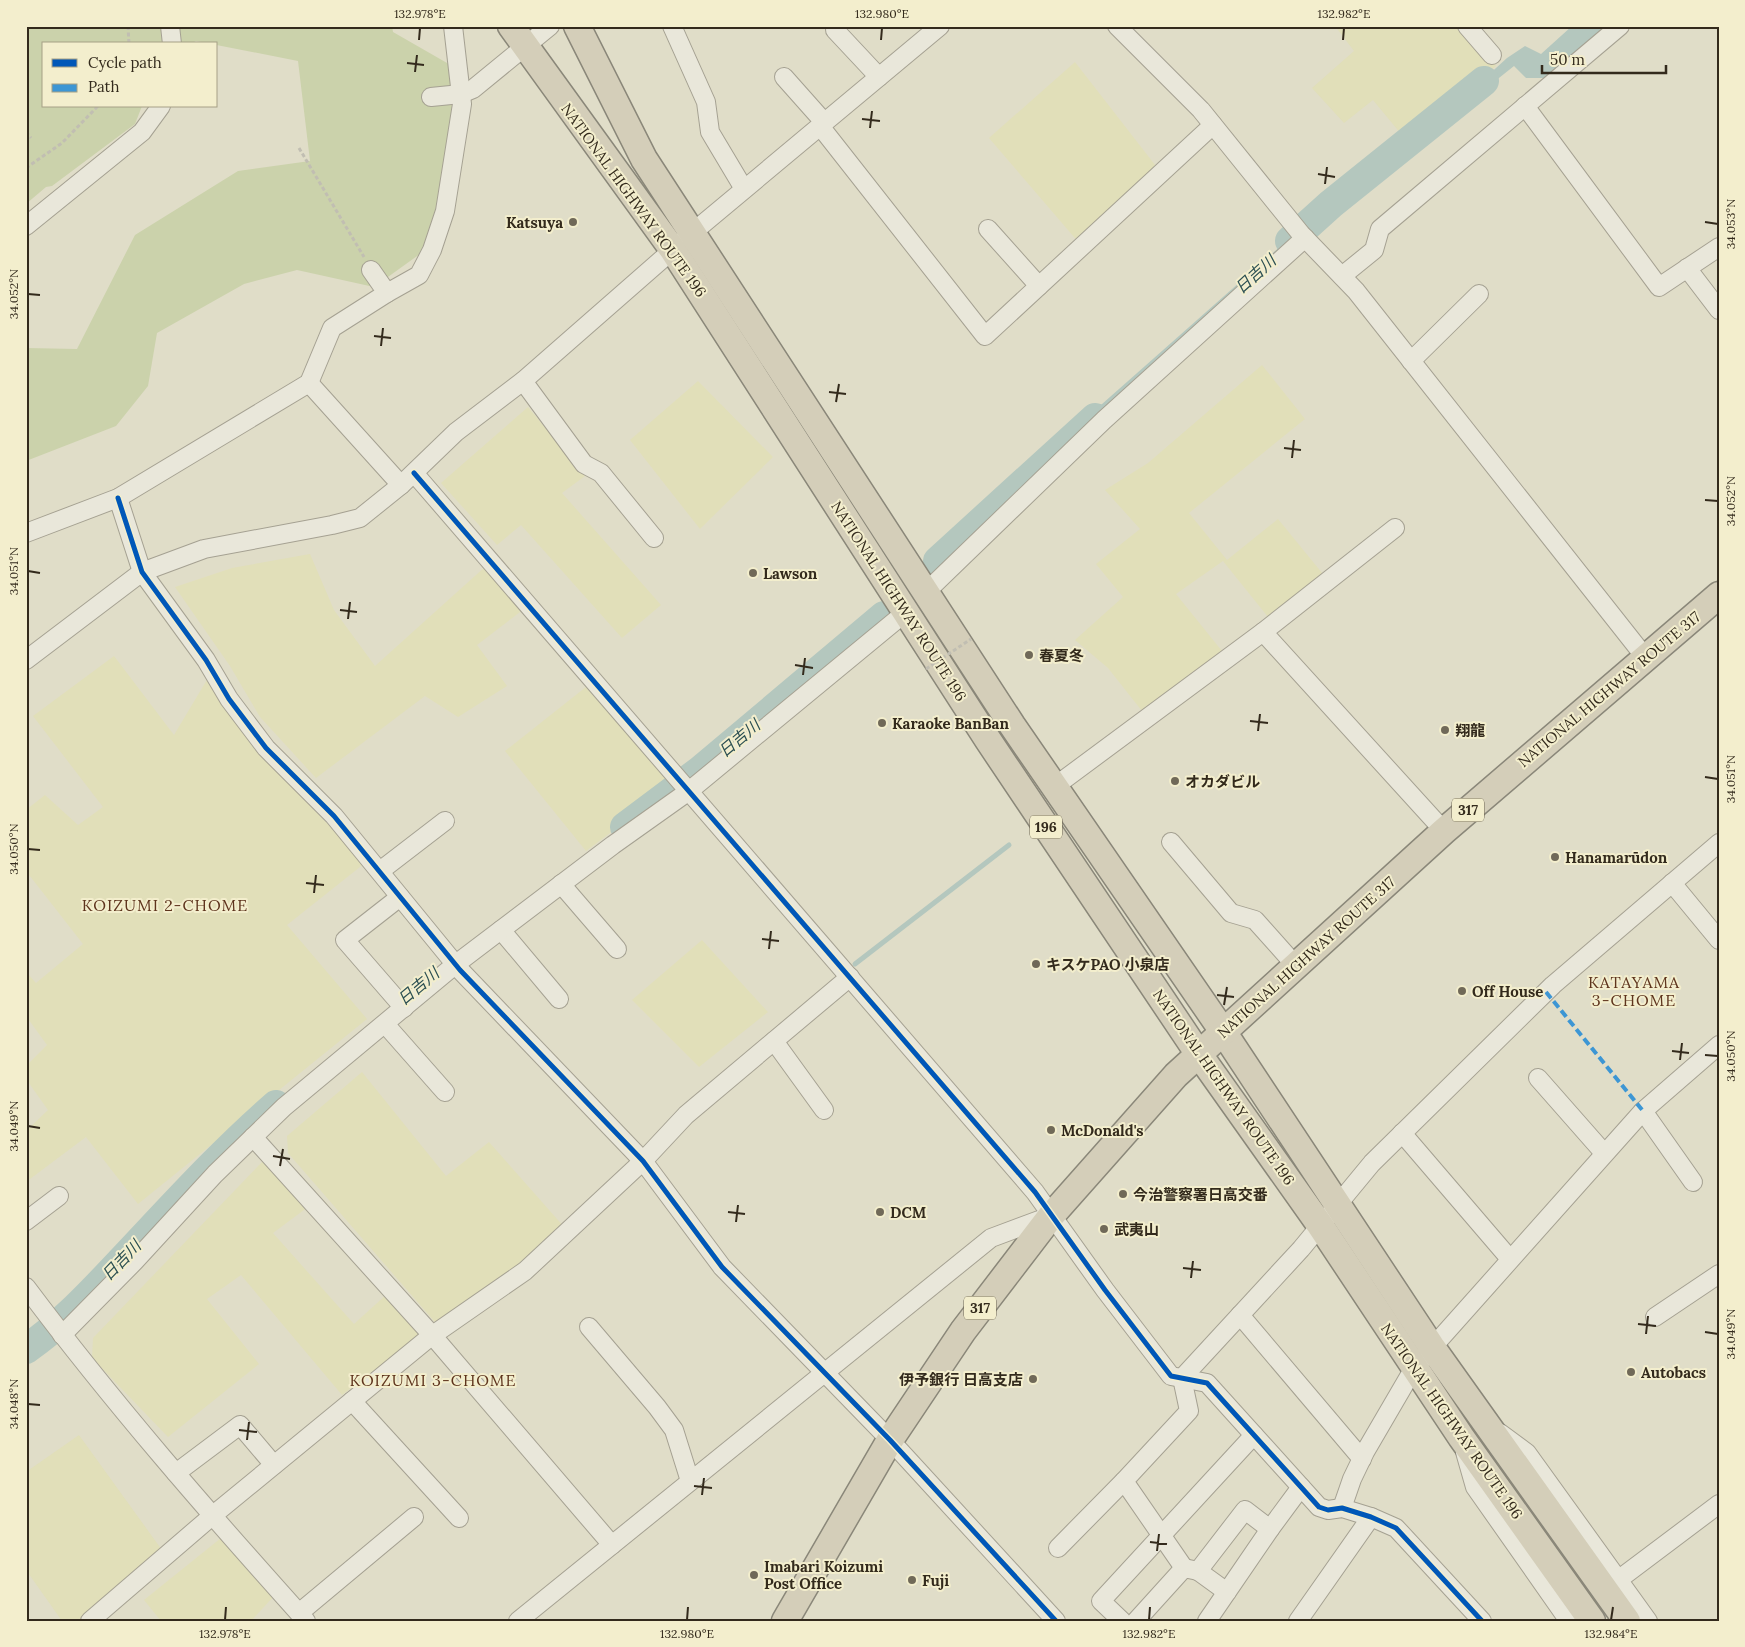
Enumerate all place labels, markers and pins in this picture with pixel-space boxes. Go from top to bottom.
place label: Katsuya [506,213,563,232]
marker: Katsuya [567,216,579,228]
place label: Lawson [763,564,818,583]
marker: Lawson [747,567,759,579]
place label: 春夏冬 [1039,646,1084,665]
marker: 春夏冬 [1023,649,1035,661]
place label: Karaoke BanBan [892,714,1009,733]
marker: Karaoke BanBan [876,717,888,729]
place label: 翔龍 [1455,721,1485,740]
marker: 翔龍 [1439,724,1451,736]
place label: オカダビル [1185,772,1260,791]
marker: オカダビル [1169,775,1181,787]
place label: Hanamarūdon [1565,848,1668,867]
marker: Hanamarūdon [1549,851,1561,863]
place label: キスケPAO 小泉店 [1046,955,1170,974]
marker: キスケPAO 小泉店 [1030,958,1042,970]
place label: Off House [1472,982,1543,1001]
marker: Off House [1456,985,1468,997]
place label: McDonald's [1061,1121,1144,1140]
marker: McDonald's [1045,1124,1057,1136]
place label: 今治警察署日高交番 [1133,1185,1268,1204]
marker: 今治警察署日高交番 [1117,1188,1129,1200]
place label: DCM [890,1203,926,1222]
marker: DCM [874,1206,886,1218]
place label: 武夷山 [1114,1220,1159,1239]
marker: 武夷山 [1098,1223,1110,1235]
place label: Autobacs [1641,1363,1706,1382]
marker: Autobacs [1625,1366,1637,1378]
place label: 伊予銀行 日高支店 [899,1370,1023,1389]
marker: 伊予銀行 日高支店 [1027,1373,1039,1385]
place label: Imabari Koizumi Post Office [764,1557,883,1593]
marker: Imabari Koizumi Post Office [748,1569,760,1581]
place label: Fuji [922,1571,949,1590]
marker: Fuji [906,1574,918,1586]

